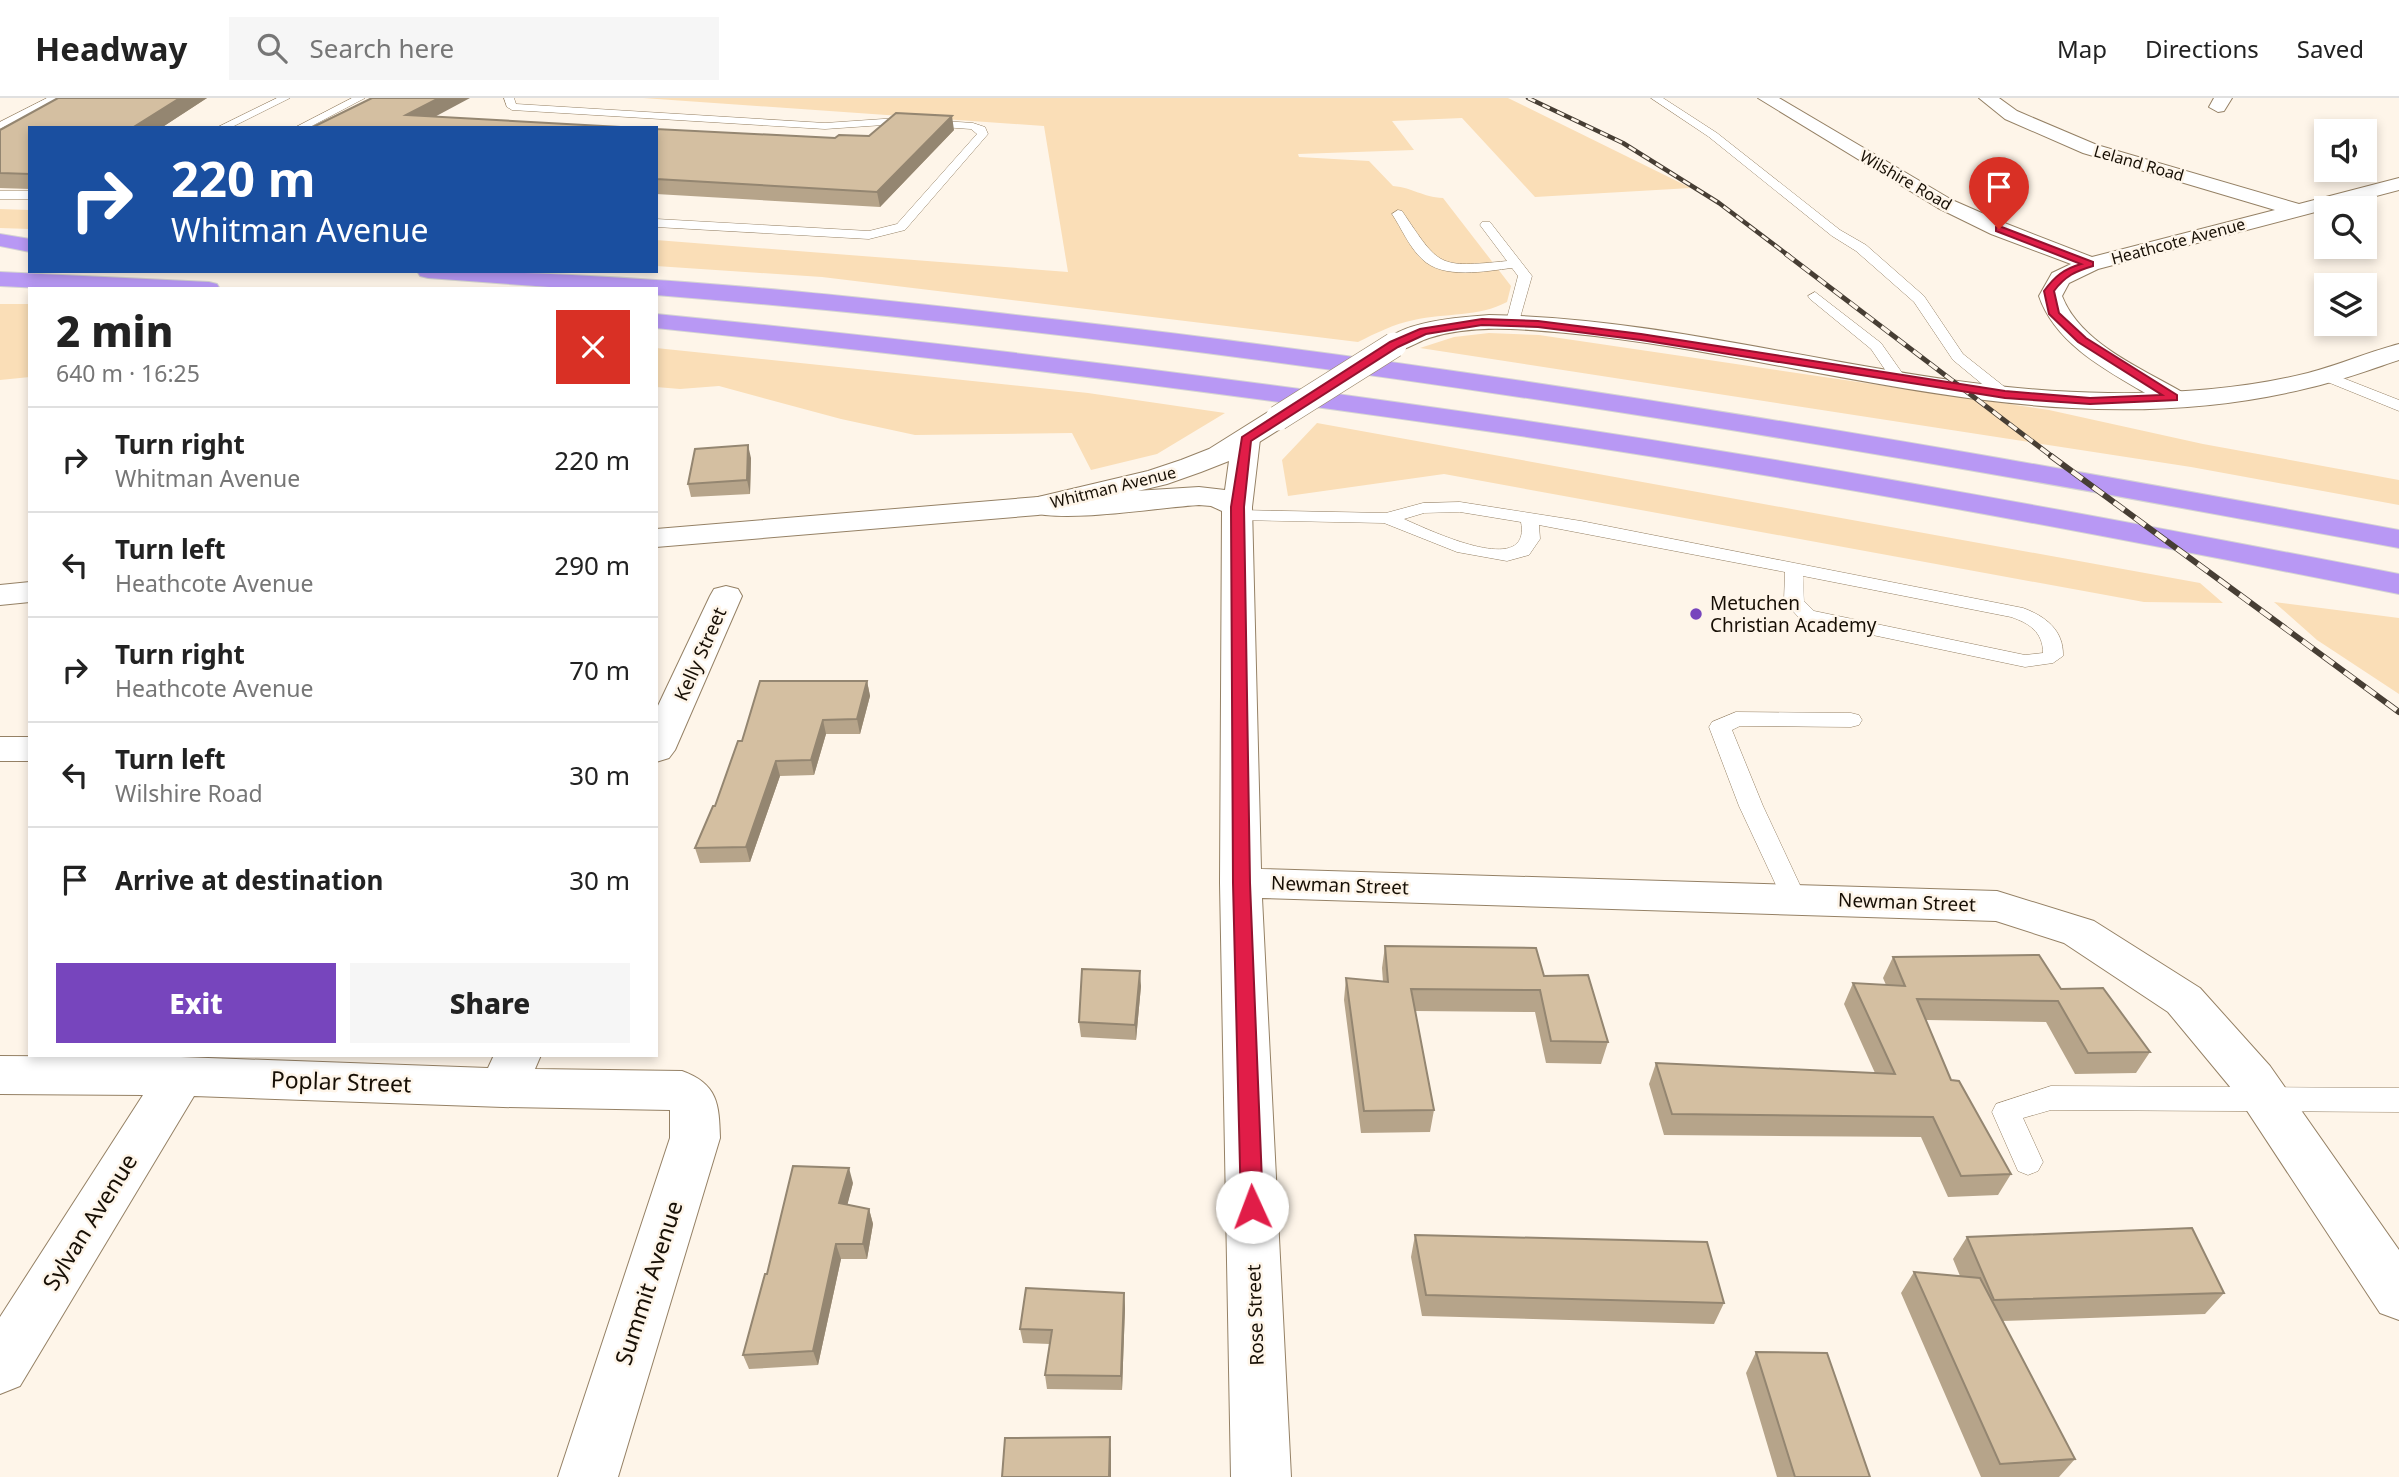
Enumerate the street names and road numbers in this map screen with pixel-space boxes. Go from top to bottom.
street label: Leland Road [2091,140,2187,186]
street label: Wilshire Road [1856,145,1956,215]
street label: Heathcote Avenue [2108,213,2248,269]
street label: Whitman Avenue [1048,461,1178,513]
street label: Kelly Street [668,603,732,705]
street label: Newman Street [1271,870,1409,900]
street label: Newman Street [1838,887,1976,917]
street label: Poplar Street [270,1063,412,1099]
street label: Sylvan Avenue [34,1147,144,1296]
street label: Summit Avenue [606,1197,690,1369]
street label: Rose Street [1240,1264,1270,1366]

